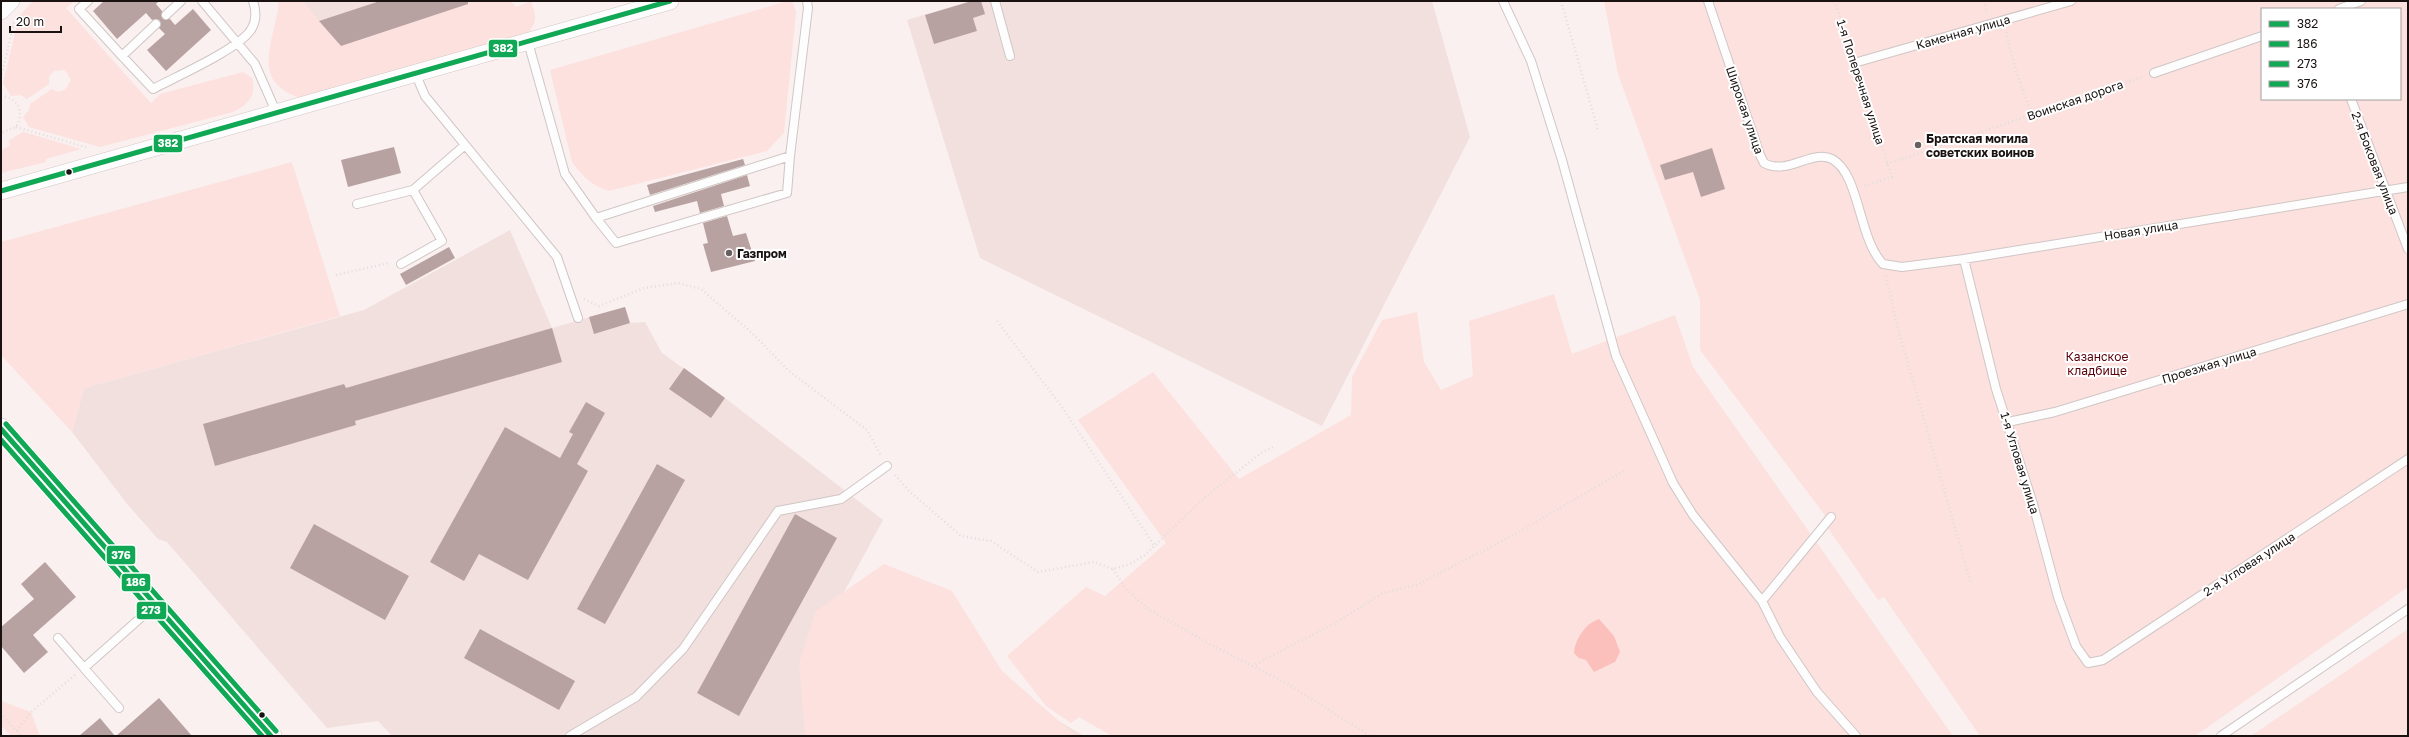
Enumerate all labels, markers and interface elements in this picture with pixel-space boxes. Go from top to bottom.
scale bar [10,8,61,34]
legend [2261,8,2401,100]
street label: Каменная улица [1914,11,2012,53]
text: 20 m [16,14,44,29]
text: 382 [2297,16,2318,31]
street label: 1-я Поперечная улица [1834,18,1888,146]
text: 186 [2297,36,2317,51]
line badge: 382 [488,39,518,58]
text: 382 [493,41,514,54]
text: 273 [2297,56,2317,71]
street label: Широкая улица [1723,64,1767,156]
street label: Воинская дорога [2025,76,2125,124]
text: 376 [2297,76,2318,91]
street label: 2-я Боковая улица [2348,109,2402,217]
place label: Братская могила советских воинов [1926,131,2034,160]
line badge: 382 [153,134,183,153]
text: 382 [158,136,179,149]
marker: Братская могила советских воинов [1913,140,1923,150]
unlabelled marker [64,167,74,177]
street label: Новая улица [2103,217,2179,243]
place label: Газпром [737,246,787,261]
marker: Газпром [724,248,734,258]
street label: Проезжая улица [2160,344,2258,386]
park label: Казанское кладбище [2066,349,2128,378]
street label: 1-я Угловая улица [1997,410,2043,516]
street label: 2-я Угловая улица [2200,529,2298,599]
line badge: 376 [106,545,136,565]
text: 376 [111,548,131,561]
line badge: 186 [121,573,151,592]
text: 186 [126,575,146,588]
line badge: 273 [136,601,167,620]
text: 273 [141,603,161,616]
unlabelled marker [257,710,267,720]

